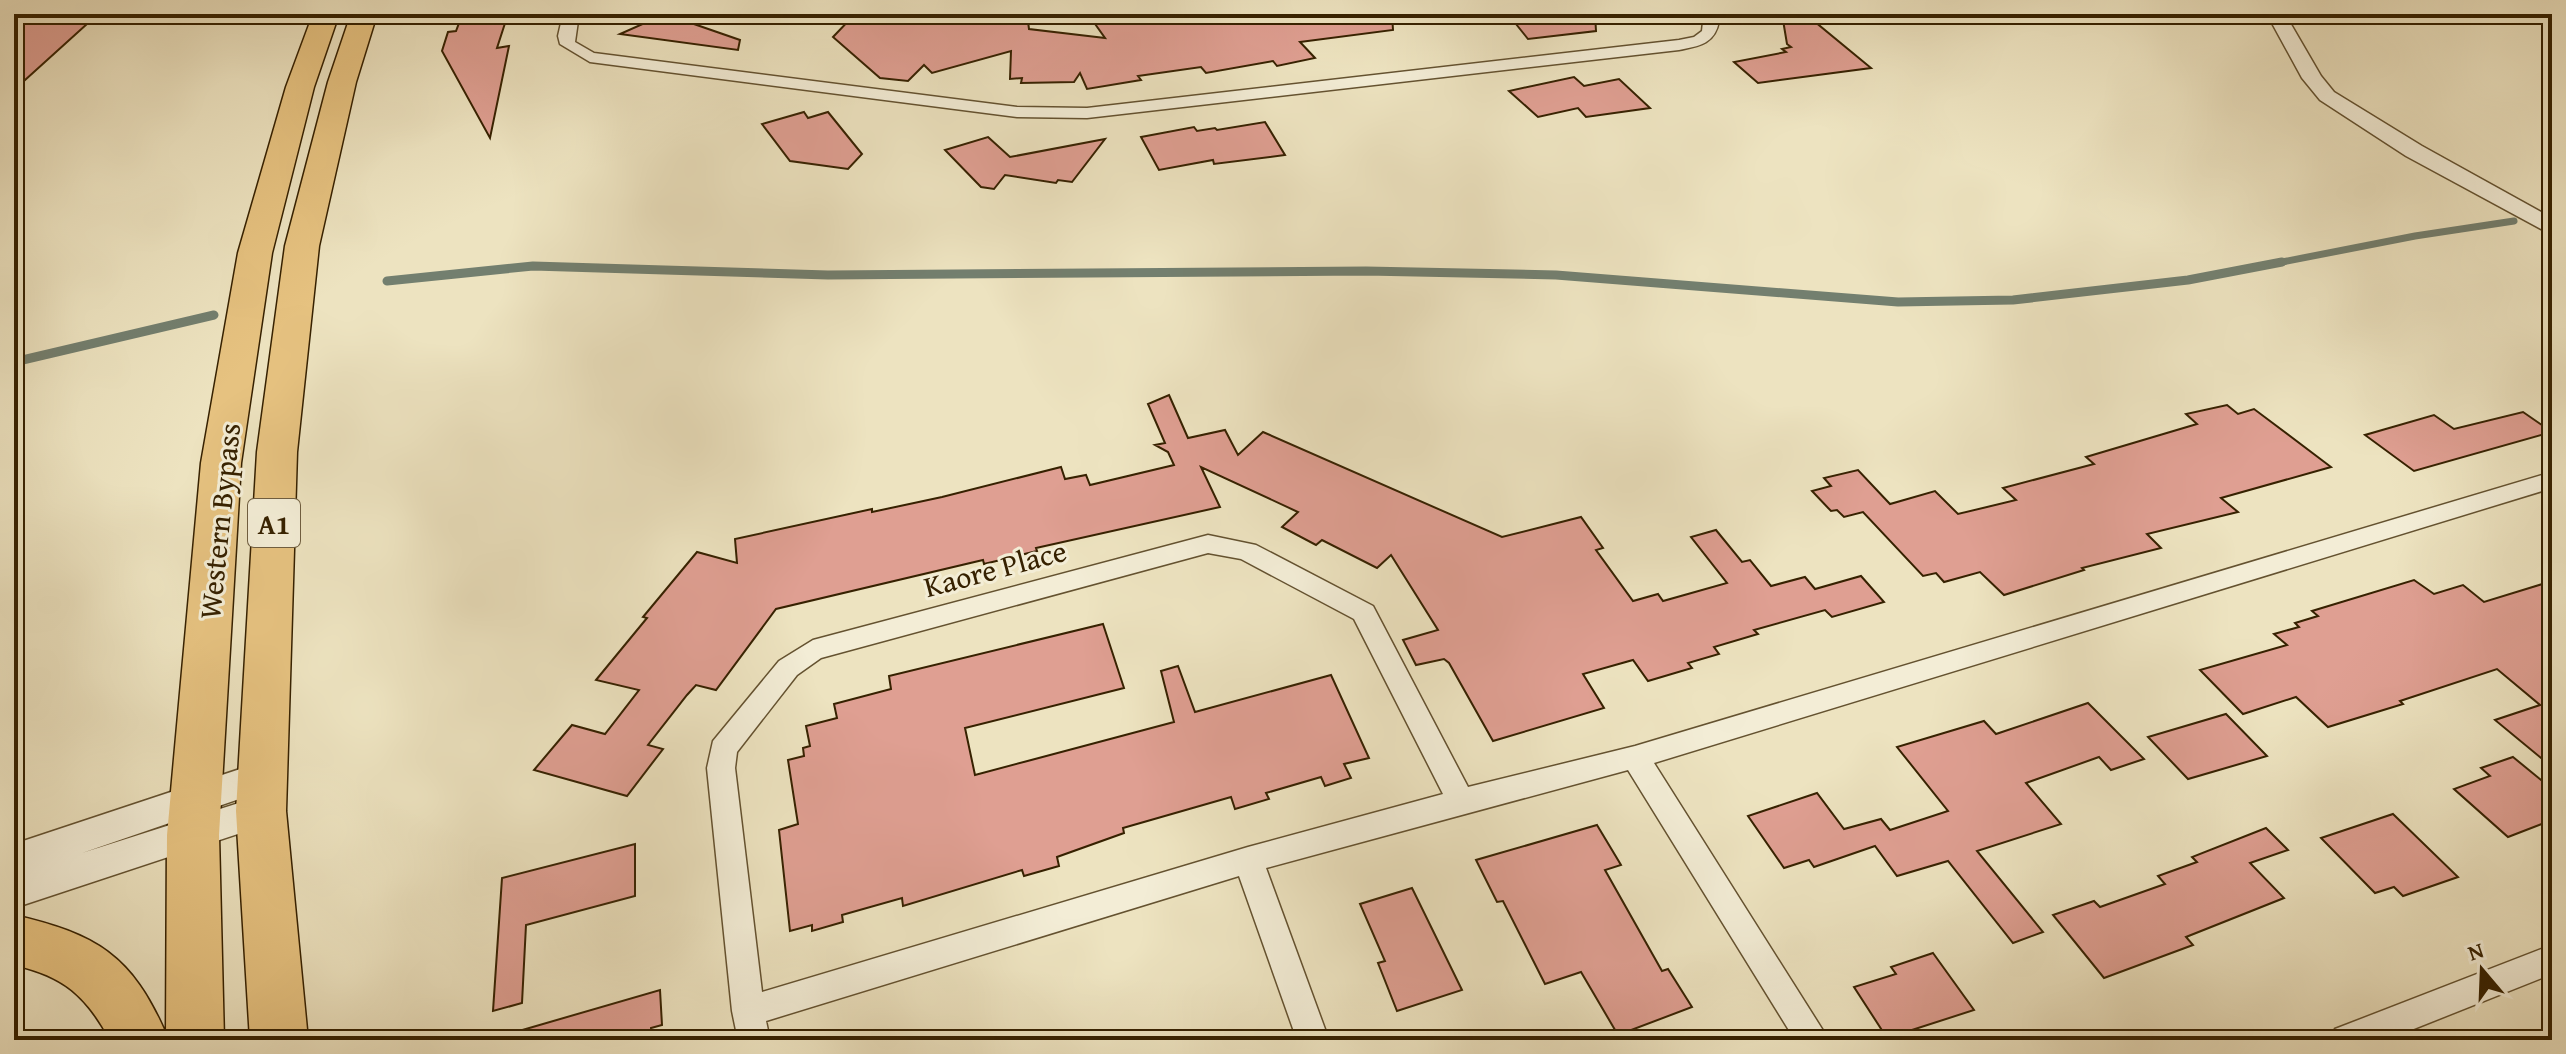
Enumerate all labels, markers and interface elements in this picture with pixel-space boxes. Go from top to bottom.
street label: Western Bypass [187,421,251,621]
road number: A1 [248,499,300,547]
street label: Kaore Place [919,528,1071,608]
north arrow [2442,930,2522,1010]
text: N [2463,933,2488,969]

